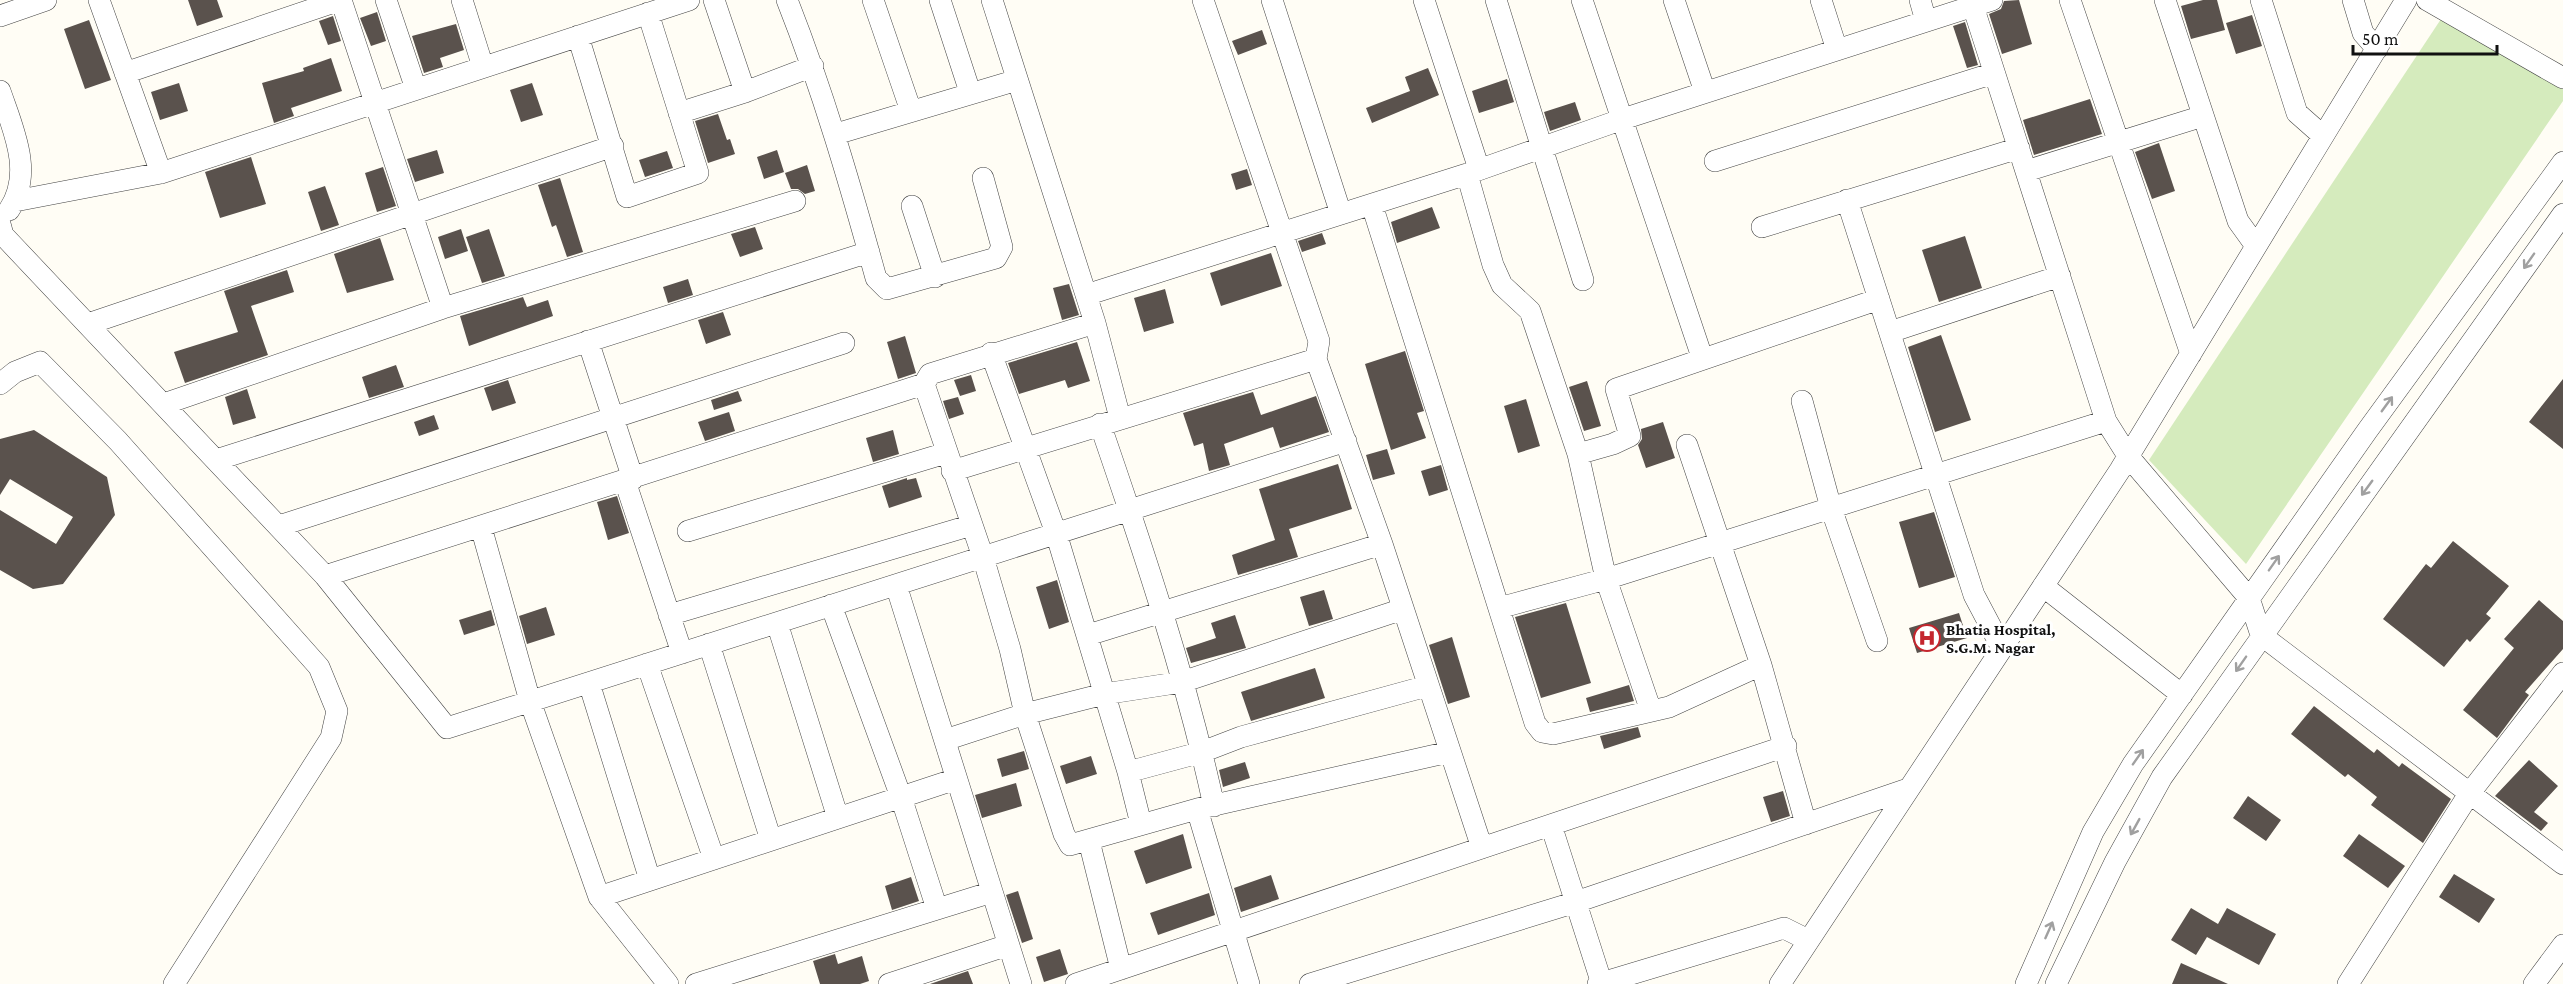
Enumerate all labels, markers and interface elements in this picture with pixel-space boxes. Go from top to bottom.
scale bar [2353,18,2497,56]
text: 50 m [2362,29,2399,49]
one-way arrow [2523,253,2535,269]
one-way arrow [2380,396,2393,412]
one-way arrow [2360,480,2373,496]
one-way arrow [2268,555,2280,572]
place label: Bhatia Hospital, S.G.M. Nagar [1946,621,2056,656]
hospital icon: Bhatia Hospital, S.G.M. Nagar [1912,623,1942,653]
one-way arrow [2235,655,2247,671]
one-way arrow [2132,749,2144,765]
one-way arrow [2128,818,2140,835]
one-way arrow [2044,922,2056,940]

